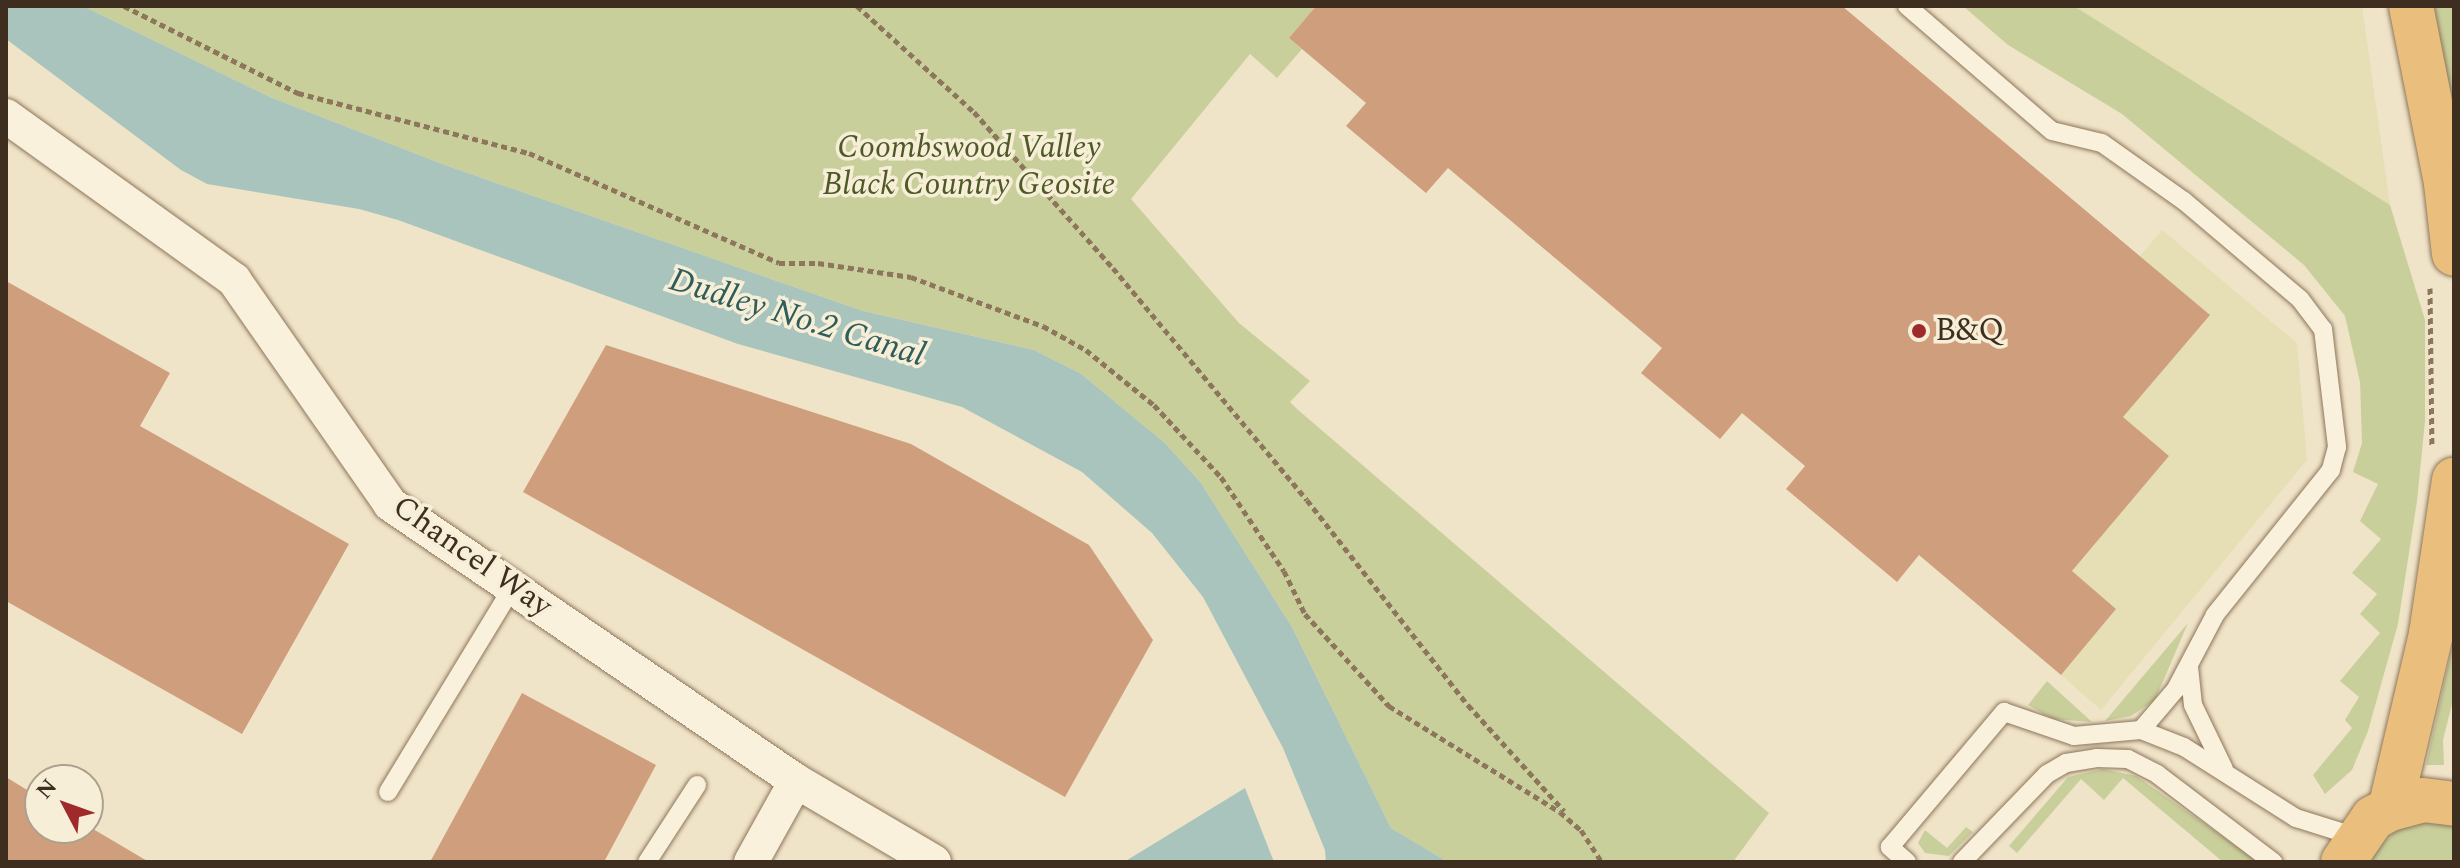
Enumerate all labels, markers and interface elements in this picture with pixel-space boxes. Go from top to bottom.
park label: Coombswood Valley Black Country Geosite [823,130,1115,205]
water label: Dudley No.2 Canal [664,260,930,376]
place label: B&Q [1935,312,2004,350]
marker: B&Q [1910,322,1928,340]
street label: Chancel Way [385,488,559,626]
north arrow [24,764,104,844]
text: N [29,772,65,807]

